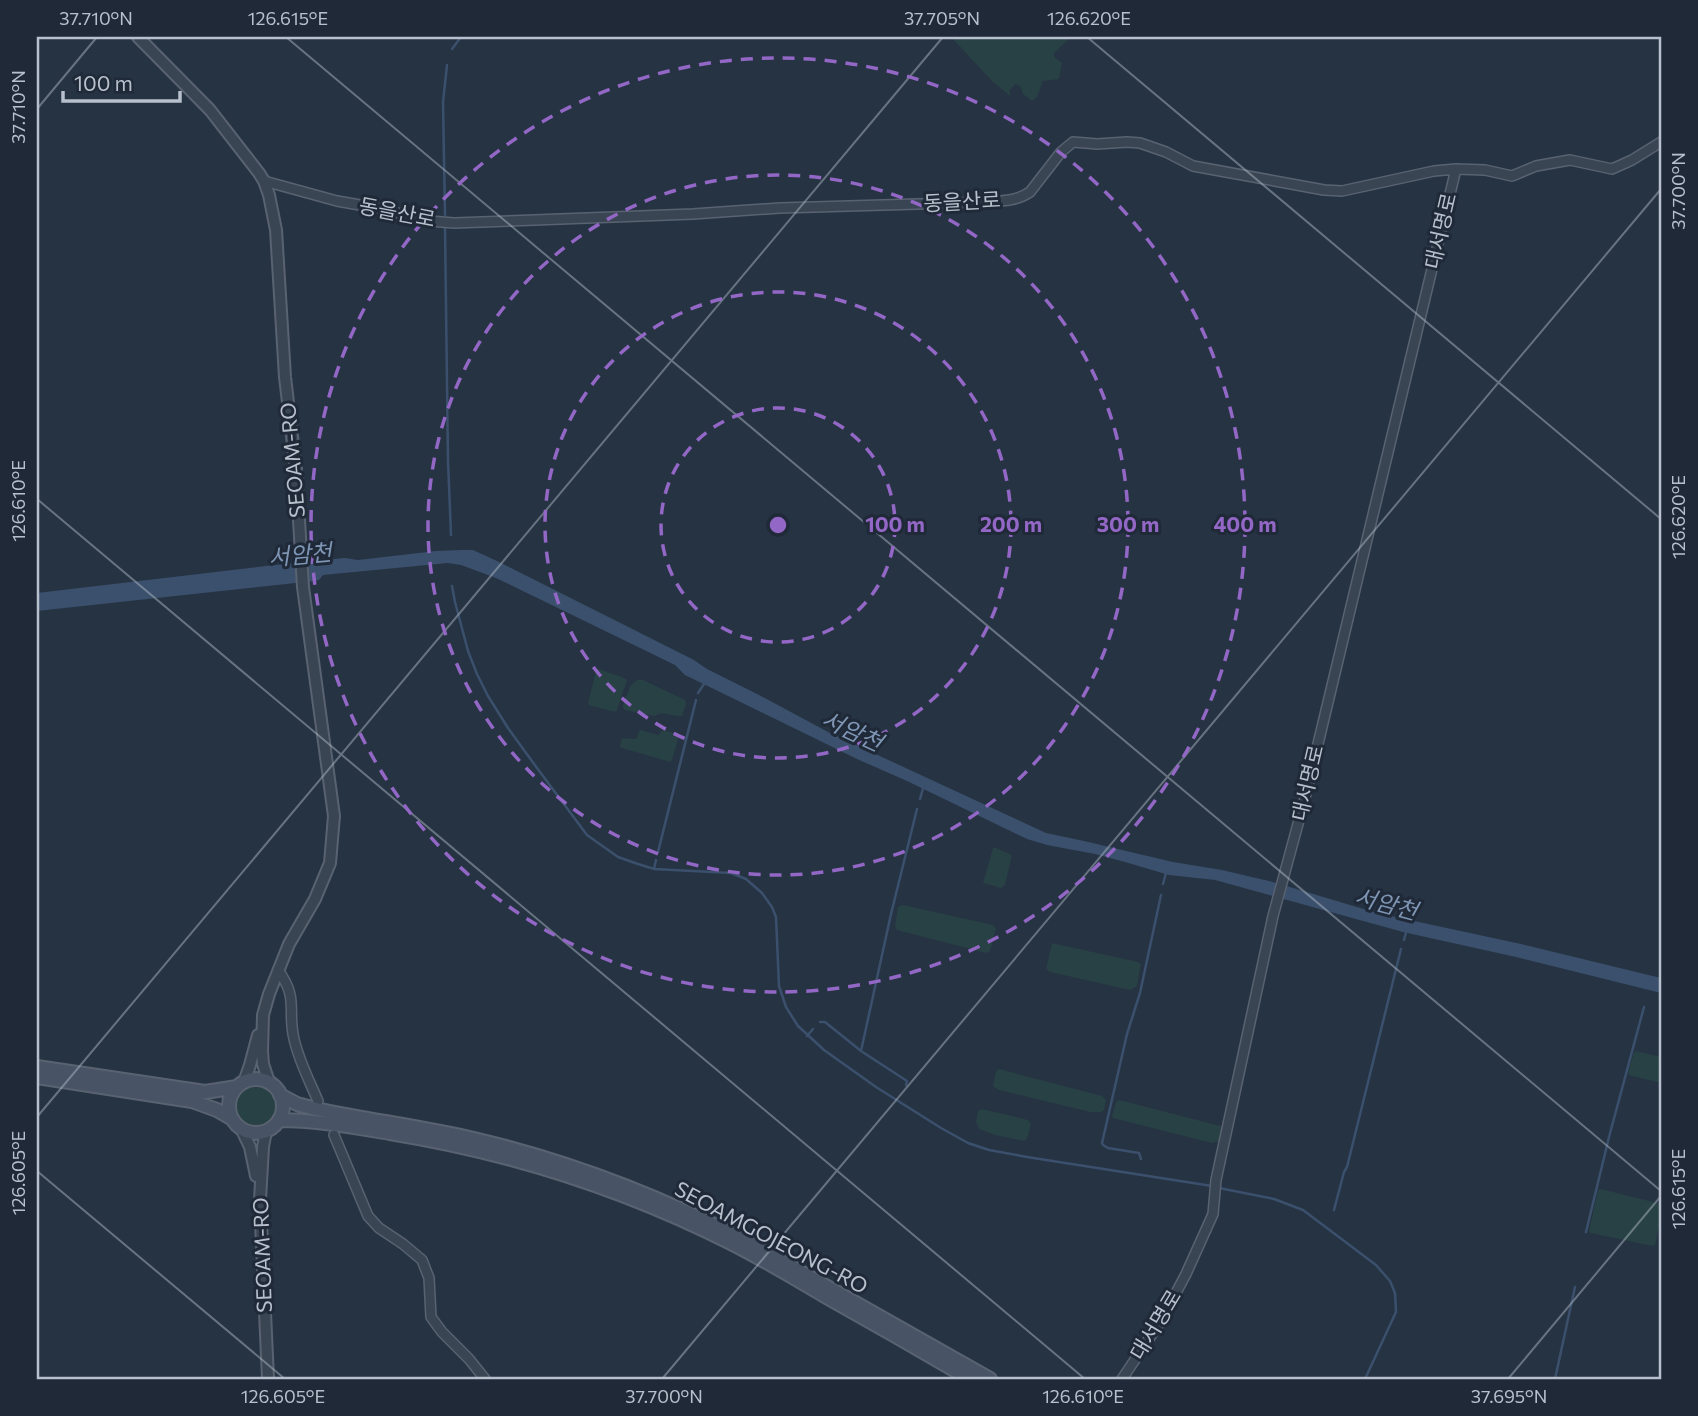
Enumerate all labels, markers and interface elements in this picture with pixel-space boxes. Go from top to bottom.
text: 37.710°N [59,7,133,29]
text: 126.615°E [248,7,328,29]
text: 37.705°N [904,7,980,29]
text: 126.620°E [1047,7,1131,29]
scale bar [63,60,180,104]
text: 37.710°N [7,70,29,144]
text: 100 m [74,70,133,95]
text: 37.700°N [1667,152,1689,230]
street label: 동을산로 [923,186,1001,215]
street label: 대서명로 [1419,190,1460,271]
street label: 동을산로 [357,192,438,231]
street label: SEOAM-RO [274,401,309,519]
text: 126.610°E [7,460,29,542]
text: 126.620°E [1667,475,1689,559]
text: 100 m [865,511,925,536]
text: 200 m [980,511,1042,536]
text: 300 m [1097,511,1159,536]
text: 400 m [1213,511,1277,536]
centre of rings [766,513,790,537]
water label: 서암천 [267,537,336,571]
water label: 서암천 [818,704,890,757]
street label: 대서명로 [1286,742,1327,823]
water label: 서암천 [1352,881,1423,926]
text: 126.605°E [7,1131,29,1215]
text: 126.615°E [1667,1149,1689,1229]
street label: SEOAMGOJEONG-RO [671,1175,872,1298]
street label: SEOAM-RO [247,1197,276,1313]
street label: 대서명로 [1124,1285,1185,1364]
text: 126.605°E [241,1385,325,1407]
text: 37.700°N [625,1385,703,1407]
text: 126.610°E [1042,1385,1124,1407]
text: 37.695°N [1471,1385,1547,1407]

